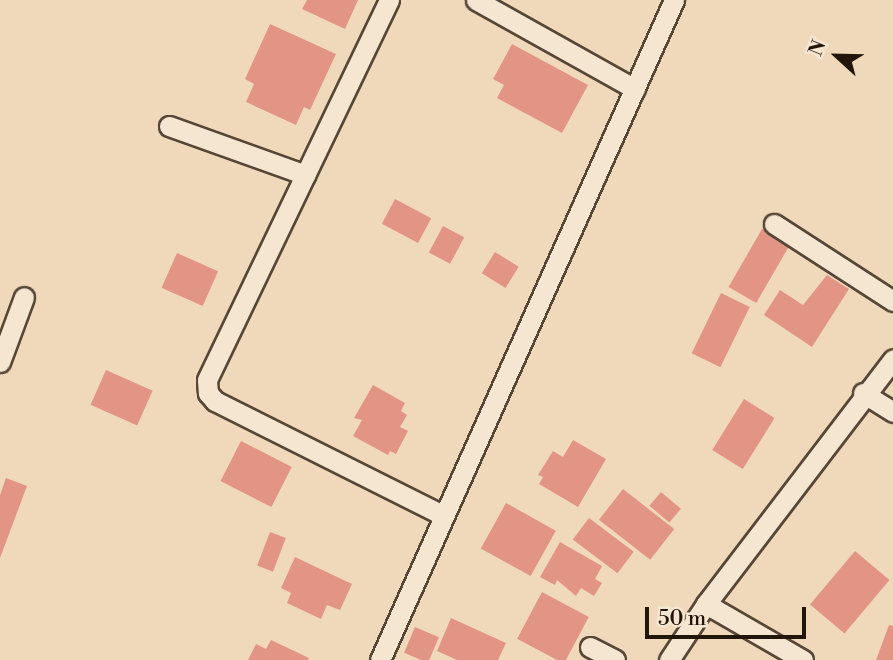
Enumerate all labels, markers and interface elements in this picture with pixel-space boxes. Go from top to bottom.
north arrow [802,21,872,91]
text: N [804,37,831,60]
scale bar [648,594,809,638]
text: 50 m [658,606,706,632]

